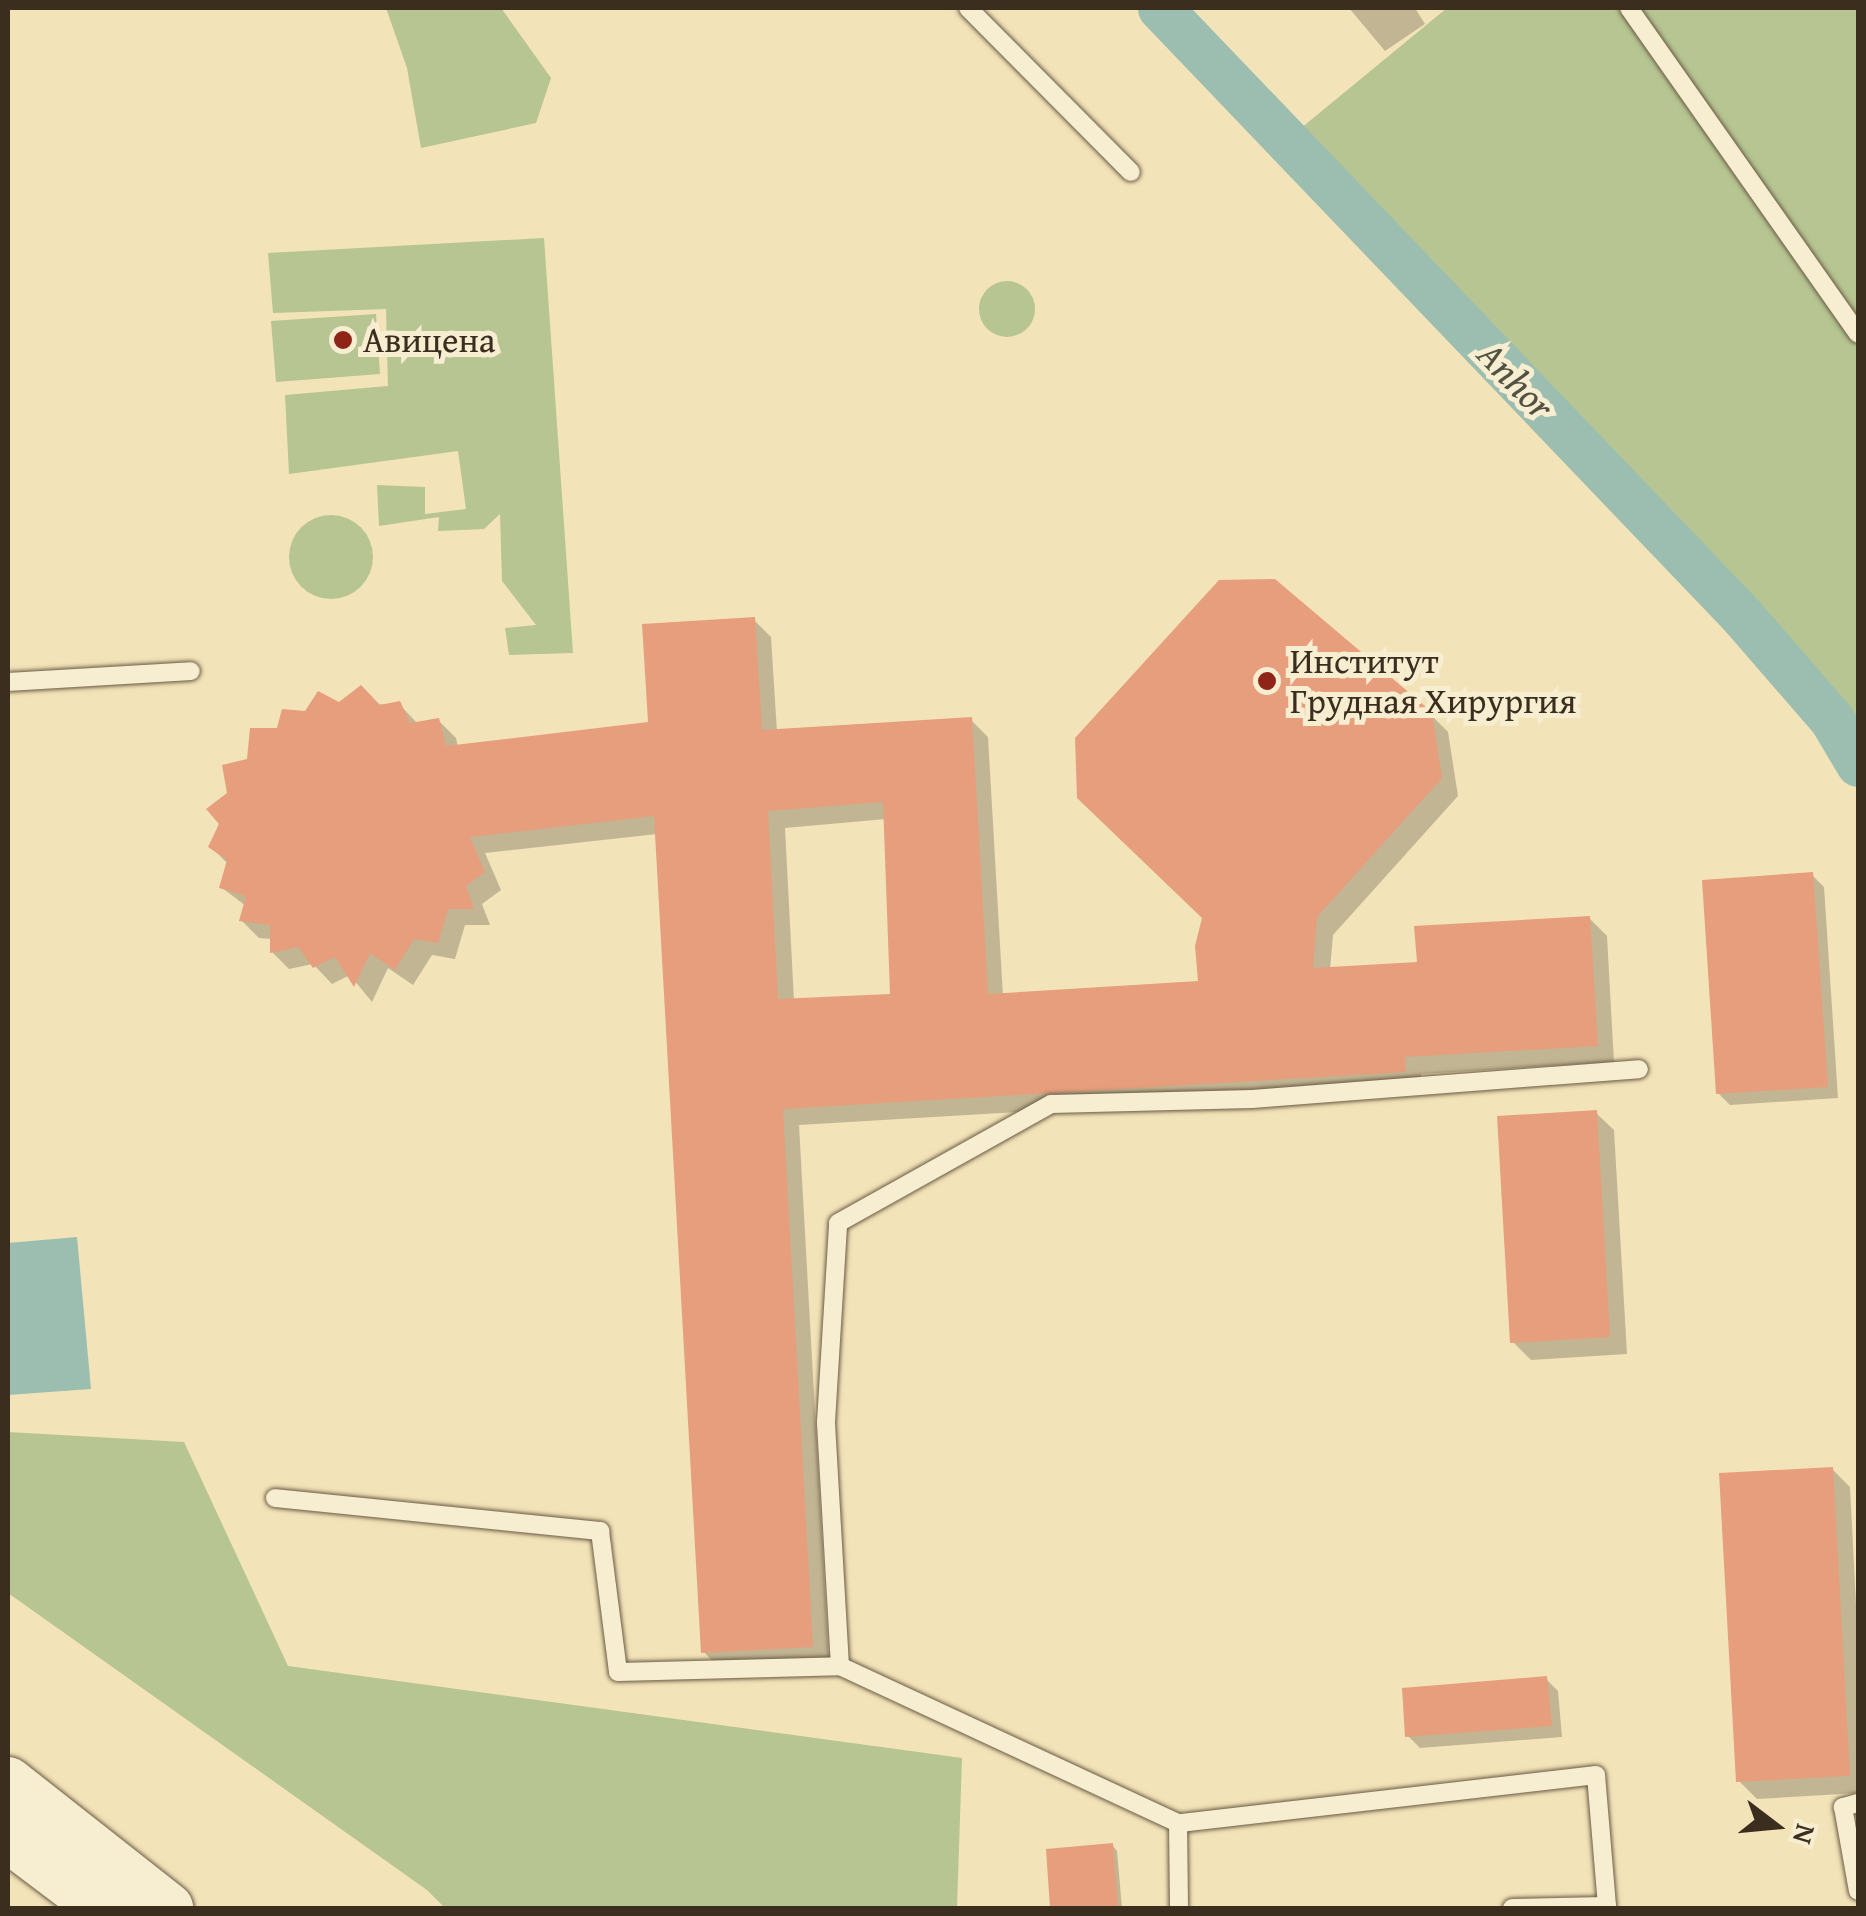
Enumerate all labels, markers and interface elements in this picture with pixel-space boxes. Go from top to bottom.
place label: Авицена [363,319,495,361]
marker: Авицена [332,329,354,351]
water label: Anhor [1468,332,1564,428]
place label: Институт Грудная Хирургия [1290,640,1577,722]
marker: Институт Грудная Хирургия [1254,668,1280,694]
north arrow [1726,1776,1826,1876]
text: N [1783,1820,1828,1849]

